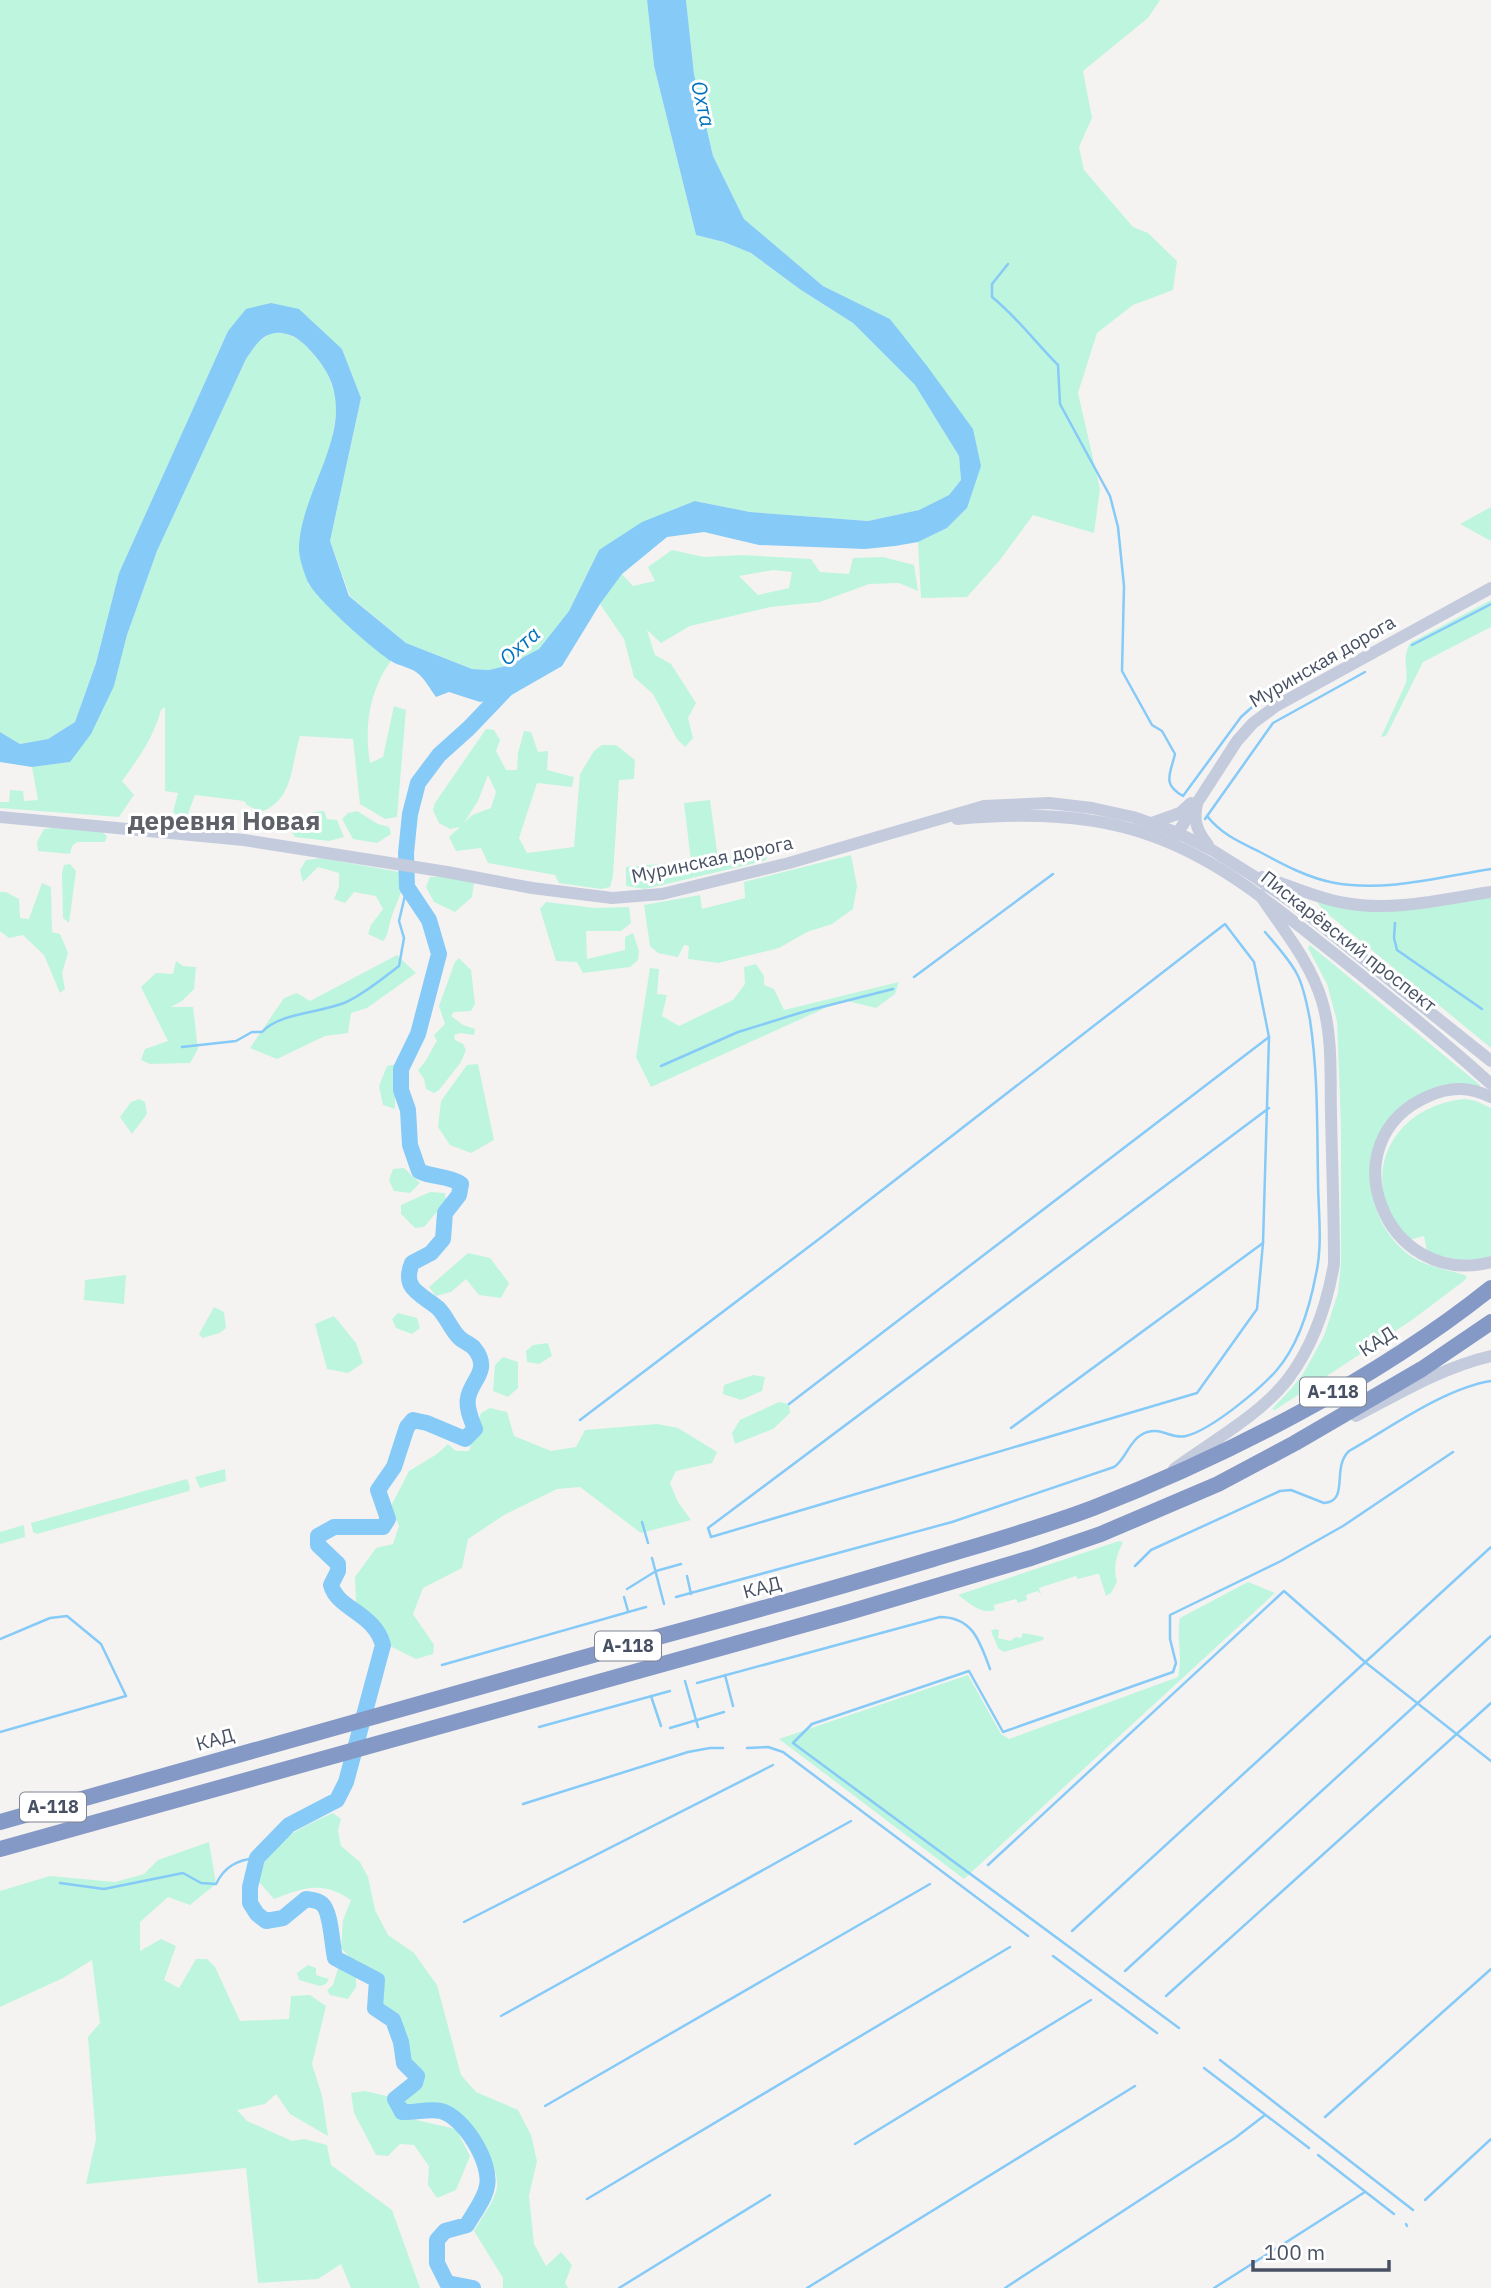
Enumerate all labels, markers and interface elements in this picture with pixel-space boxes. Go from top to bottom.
water label: Охта [685,78,723,129]
street label: Муринская дорога [1245,609,1399,713]
water label: Охта [493,619,546,671]
district label: деревня Новая [128,803,320,837]
street label: Муринская дорога [629,830,795,888]
street label: Пискарёвский проспект [1256,865,1442,1017]
street label: КАД [1354,1320,1400,1362]
road number: А-118 [1300,1378,1366,1406]
street label: КАД [740,1570,784,1604]
road number: А-118 [595,1632,661,1660]
street label: КАД [193,1722,237,1756]
road number: А-118 [20,1793,86,1822]
scale bar [1253,2228,1390,2272]
text: 100 m [1264,2238,1325,2266]

